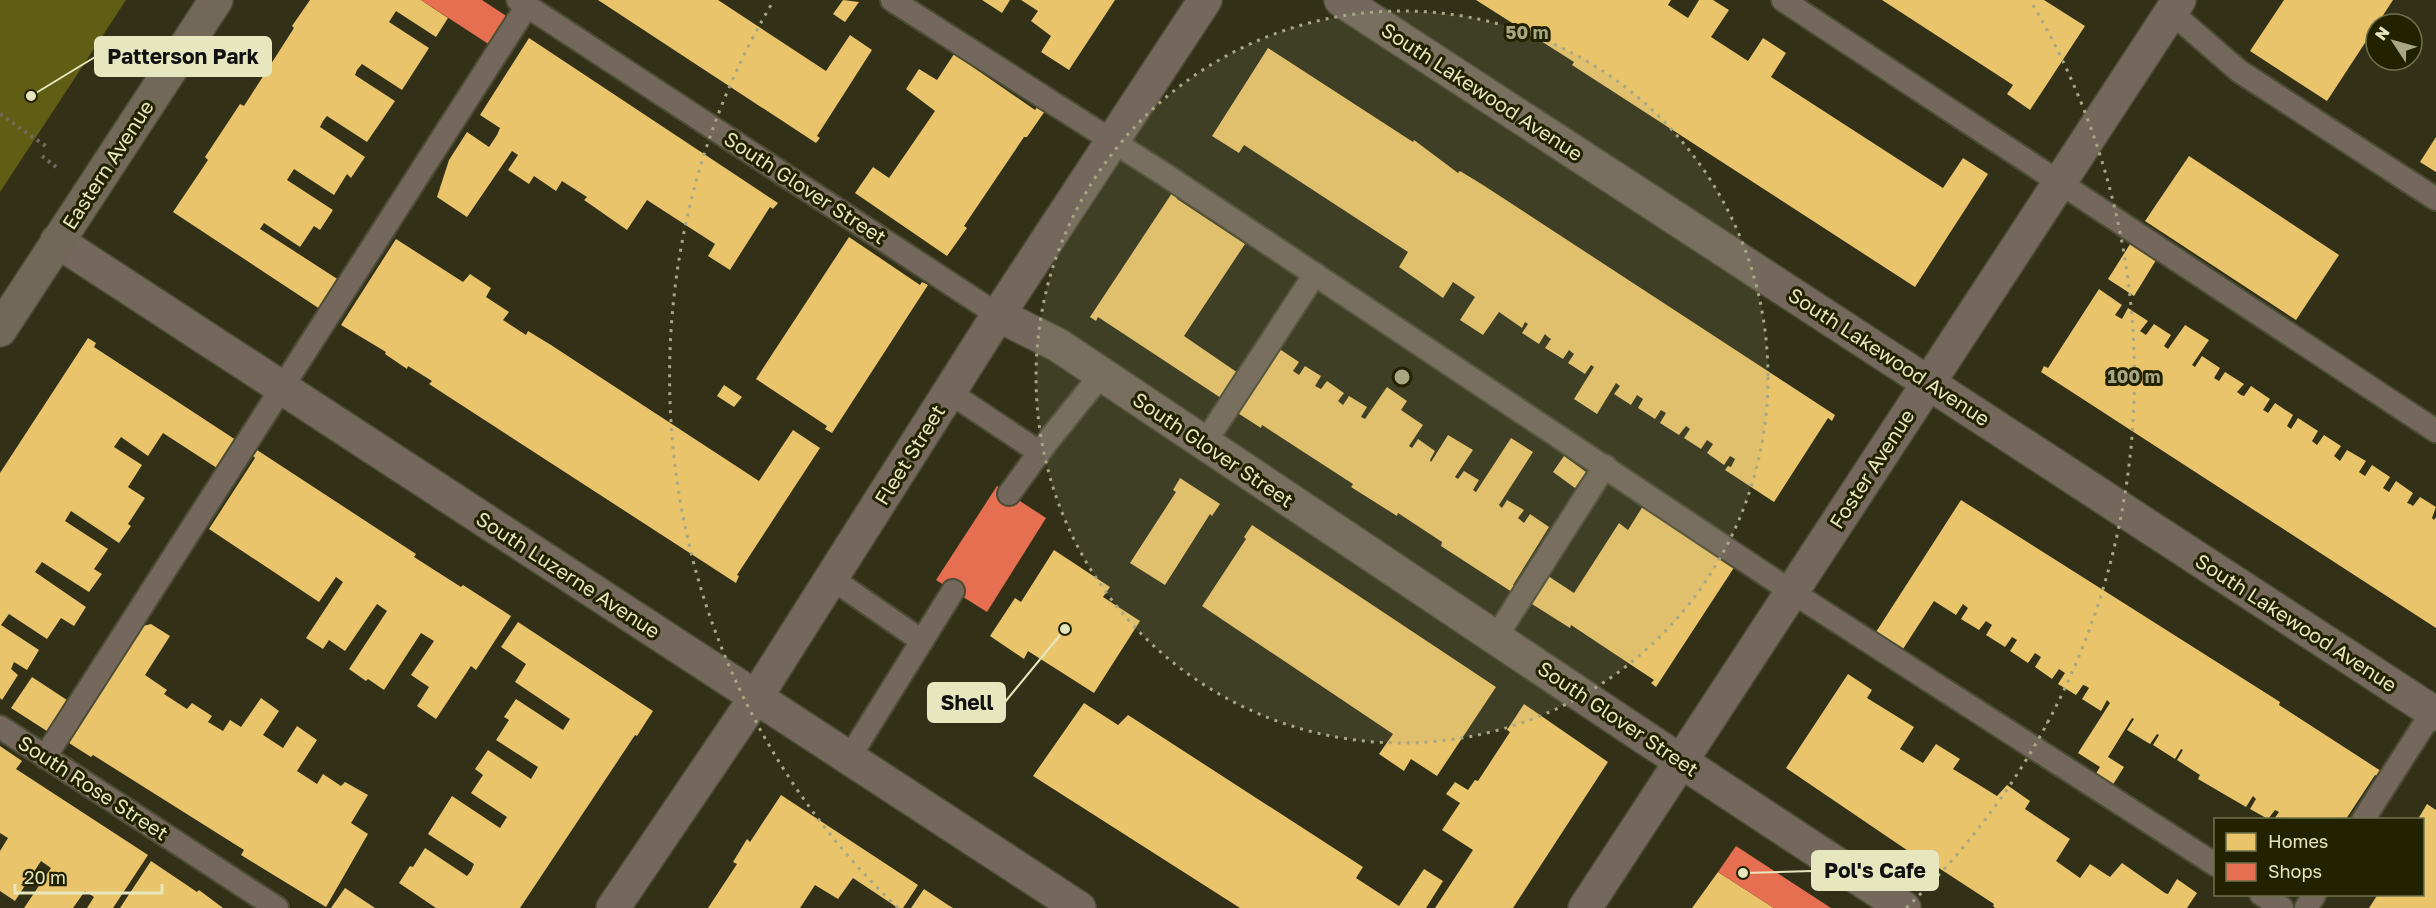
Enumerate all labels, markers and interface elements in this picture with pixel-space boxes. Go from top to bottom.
north arrow [2364,12,2424,72]
street label: South Lakewood Avenue [1377,17,1588,165]
text: 50 m [1506,21,1548,43]
text: N [2370,22,2394,44]
callout: Patterson Park [95,37,271,76]
text: Patterson Park [107,43,259,69]
street label: Eastern Avenue [56,95,158,234]
street label: South Glover Street [720,126,891,249]
street label: South Lakewood Avenue [1784,282,1995,430]
text: 100 m [2108,365,2160,387]
centre of rings [1392,367,1412,387]
street label: South Glover Street [1129,387,1298,512]
street label: Fleet Street [869,400,949,509]
street label: Foster Avenue [1824,404,1919,533]
street label: South Luzerne Avenue [472,506,665,643]
street label: South Lakewood Avenue [2191,548,2402,696]
street label: South Glover Street [1534,656,1703,781]
callout: Shell [928,683,1005,722]
text: Shell [940,689,994,715]
street label: South Rose Street [14,730,173,845]
legend [2214,818,2424,896]
text: Homes [2268,830,2328,852]
callout: Pol's Cafe [1812,851,1938,890]
scale bar [15,857,162,895]
text: Pol's Cafe [1824,857,1926,883]
text: Shops [2268,860,2322,882]
text: 20 m [24,866,66,888]

